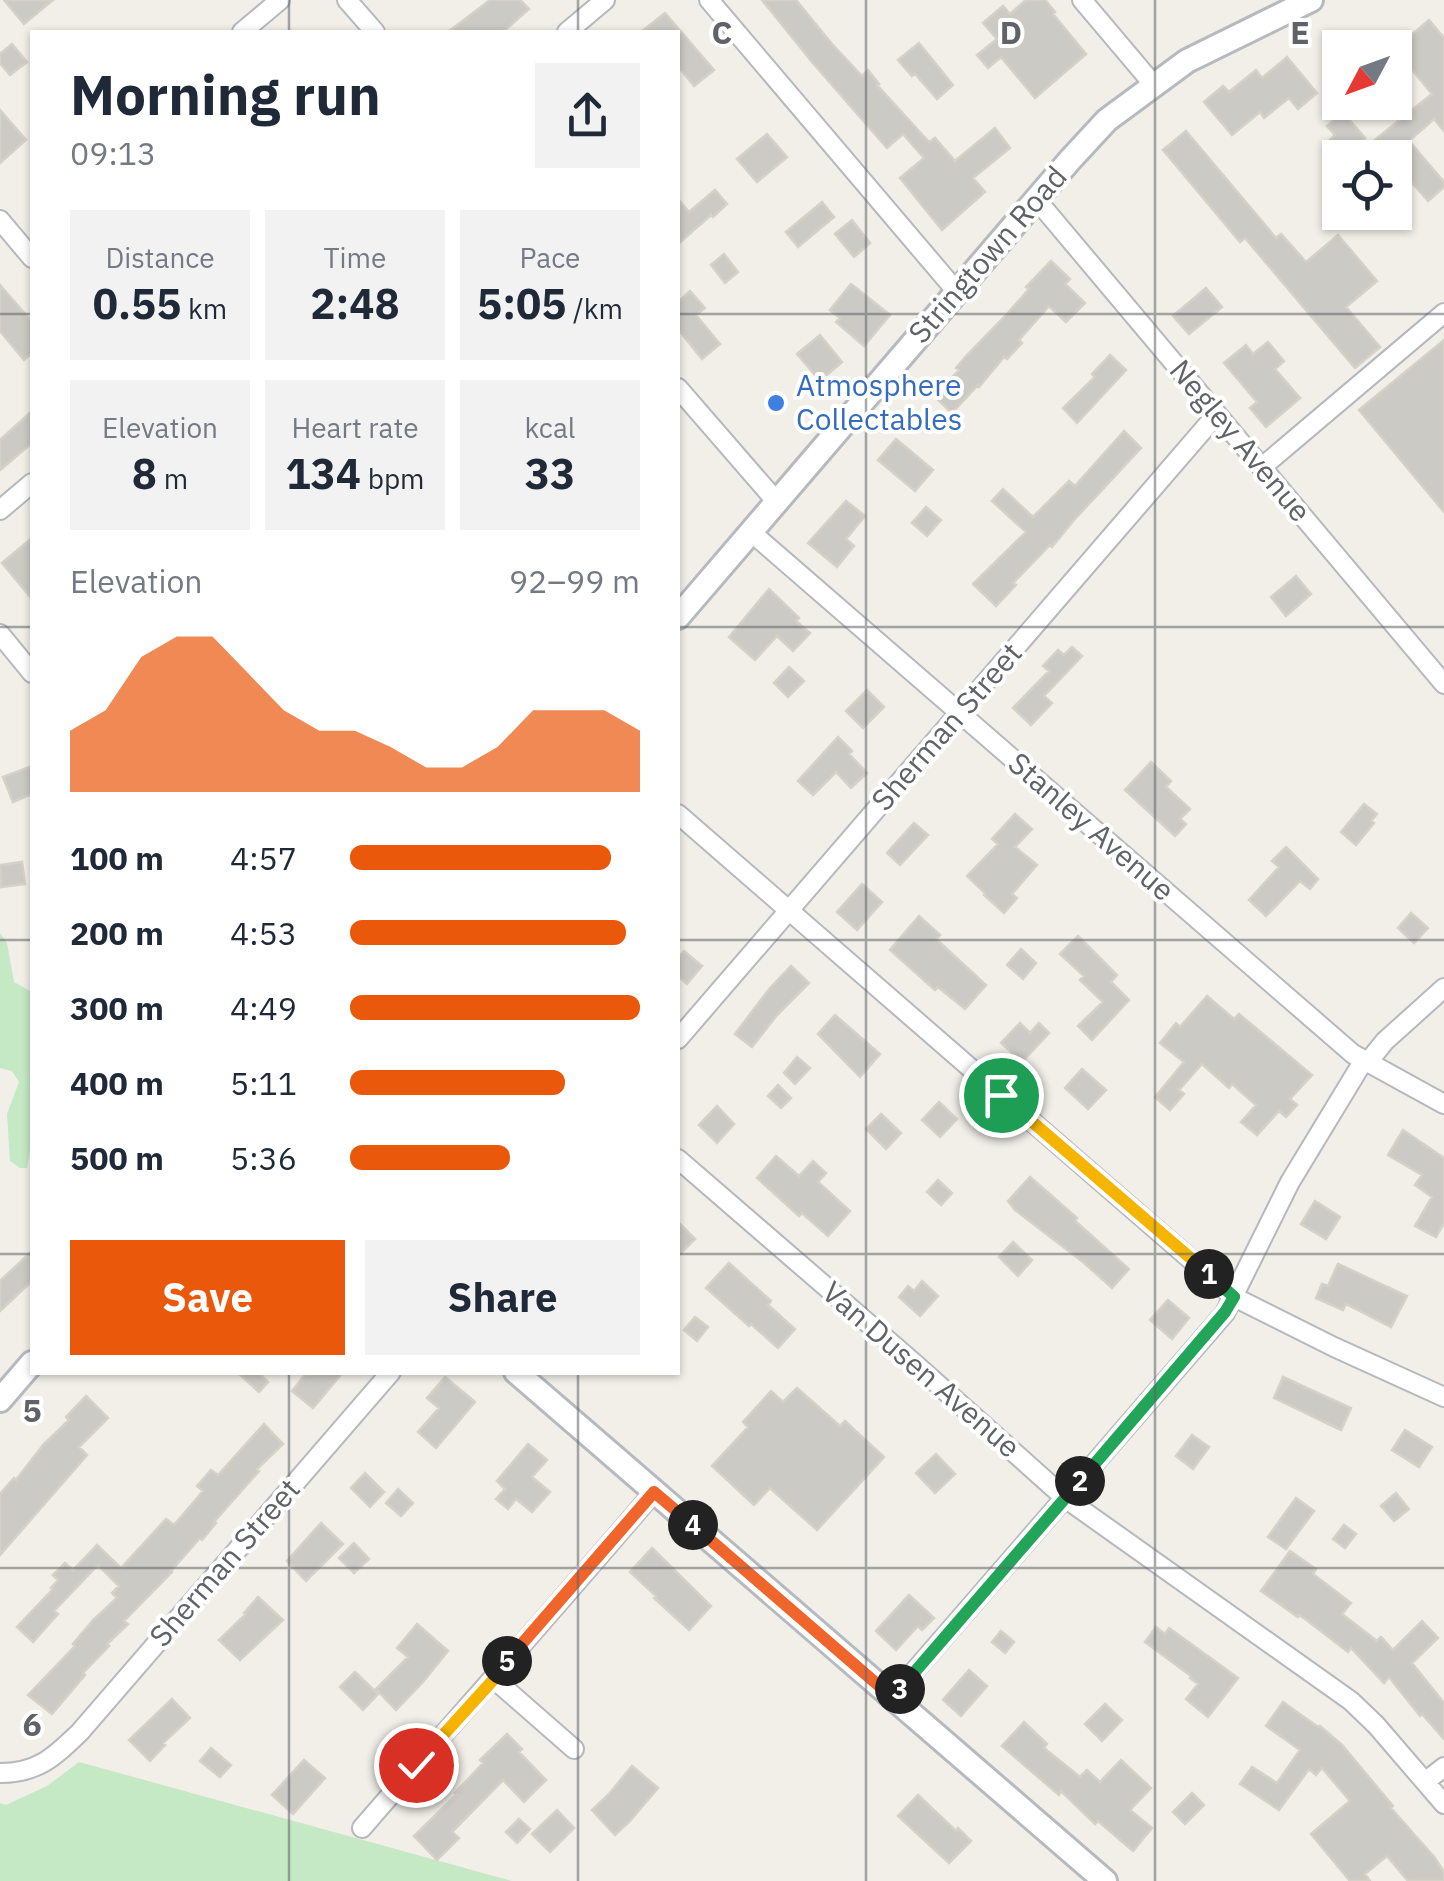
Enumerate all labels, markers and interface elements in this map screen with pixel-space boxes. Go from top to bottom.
text: C [712,11,732,53]
text: D [1000,11,1022,53]
text: E [1290,11,1310,53]
north arrow [1322,30,1412,120]
map controls [1322,30,1412,230]
text: Morning run [70,59,381,130]
button: share [535,63,640,168]
text: 09:13 [70,132,156,174]
button: locate [1322,140,1412,230]
street label: Stringtown Road [899,157,1075,351]
text: Distance [105,239,215,276]
text: Time [324,239,386,276]
text: Pace [520,239,580,276]
text: 0.55 [93,276,181,331]
text: 2:48 [310,276,400,331]
text: 5:05 [477,276,566,331]
text: km [181,290,227,327]
text: /km [566,290,623,327]
street label: Negley Avenue [1162,351,1320,529]
place label: Atmosphere Collectables [796,365,962,438]
marker: Atmosphere Collectables [765,392,787,414]
text: Elevation [102,409,218,446]
text: Heart rate [291,409,419,446]
text: kcal [525,409,575,446]
text: 8 [132,446,157,501]
text: 134 [285,446,361,501]
text: 33 [525,446,575,501]
text: m [157,460,188,497]
text: bpm [361,460,425,497]
text: Elevation [70,560,203,602]
text: 92–99 m [509,560,640,602]
street label: Sherman Street [862,634,1030,818]
street label: Stanley Avenue [1001,743,1183,909]
text: 100 m [70,837,164,879]
text: 4:57 [230,837,297,879]
text: 200 m [70,912,164,954]
text: 4:53 [230,912,297,954]
text: 300 m [70,987,164,1029]
text: 4:49 [230,987,297,1029]
pin [959,1053,1044,1138]
text: 400 m [70,1062,164,1104]
text: 5:11 [230,1062,297,1104]
icon: arrive [974,1068,1029,1123]
text: 500 m [70,1137,164,1179]
text: 5:36 [230,1137,297,1179]
button: Save [70,1240,345,1355]
button: Share [365,1240,640,1355]
pin: 1 [1184,1249,1234,1299]
text: 1 [1201,1255,1217,1292]
street label: Van Dusen Avenue [815,1272,1029,1466]
text: 5 [22,1389,42,1431]
pin: 2 [1055,1456,1105,1506]
text: 2 [1072,1462,1088,1499]
street label: Sherman Street [140,1470,308,1654]
pin: 4 [668,1500,718,1550]
text: 4 [685,1506,701,1543]
pin: 5 [482,1636,532,1686]
text: 5 [499,1642,515,1679]
pin: 3 [875,1664,925,1714]
text: 3 [892,1670,908,1707]
text: 6 [22,1703,42,1745]
pin [374,1723,459,1808]
icon: check [389,1738,444,1793]

